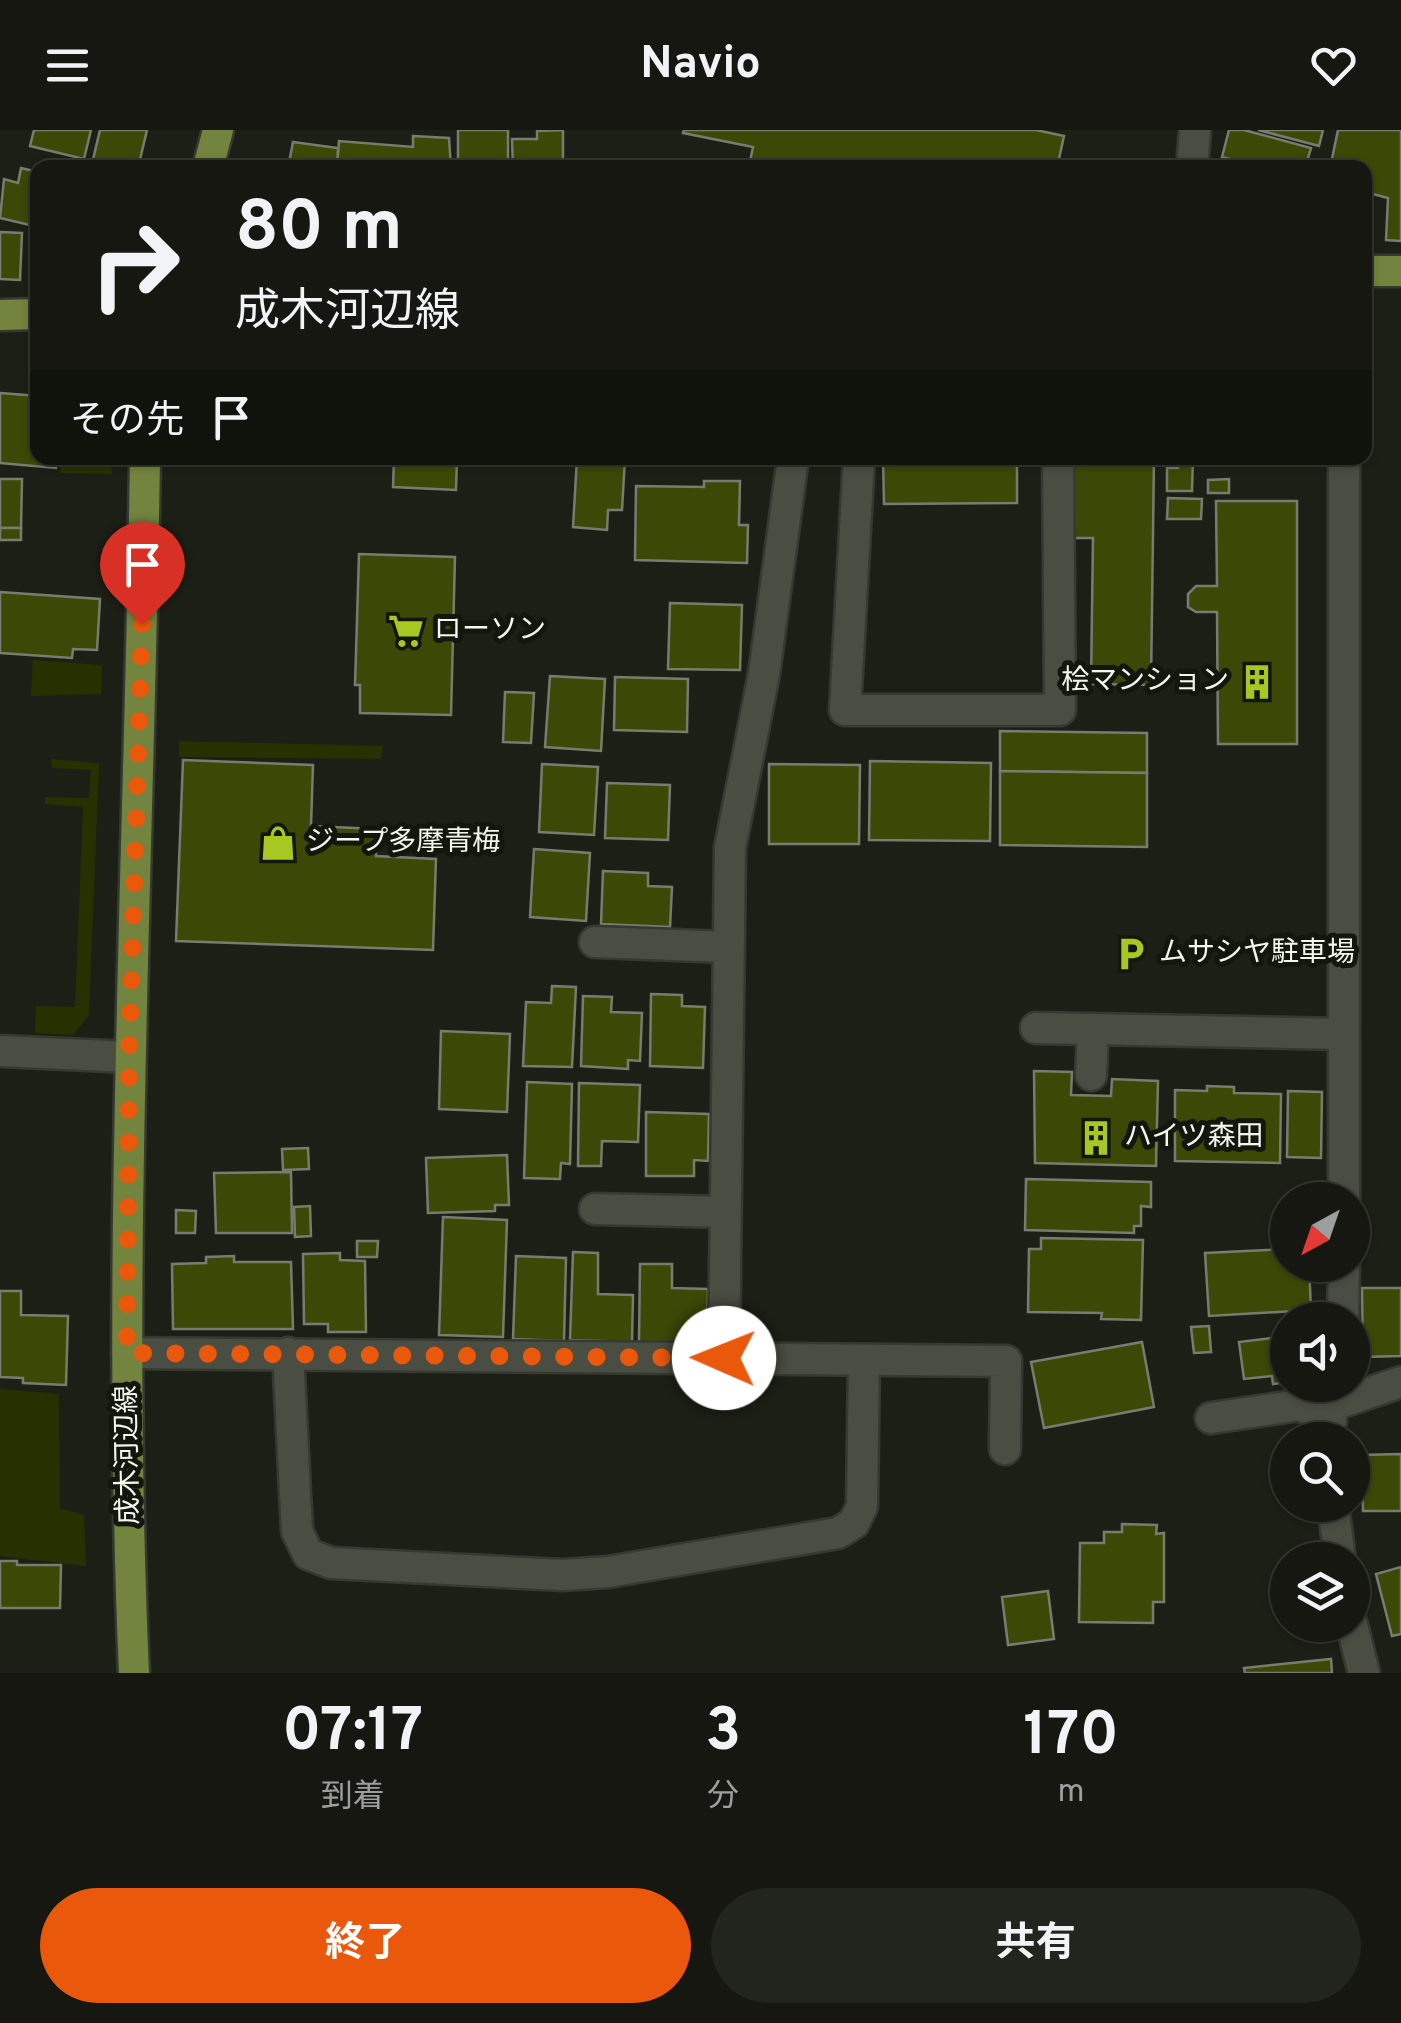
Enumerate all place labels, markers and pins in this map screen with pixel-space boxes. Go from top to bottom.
pin [100,522,185,625]
supermarket icon: ローソン [387,612,425,650]
place label: ローソン [434,613,546,649]
building icon: 桧マンション [1238,663,1276,701]
place label: 桧マンション [1061,664,1229,700]
shop icon: ジープ多摩青梅 [259,824,297,862]
place label: ジープ多摩青梅 [306,825,500,861]
parking icon: ムサシヤ駐車場 [1112,935,1150,973]
place label: ムサシヤ駐車場 [1159,936,1355,972]
building icon: ハイツ森田 [1077,1119,1115,1157]
place label: ハイツ森田 [1124,1120,1263,1156]

